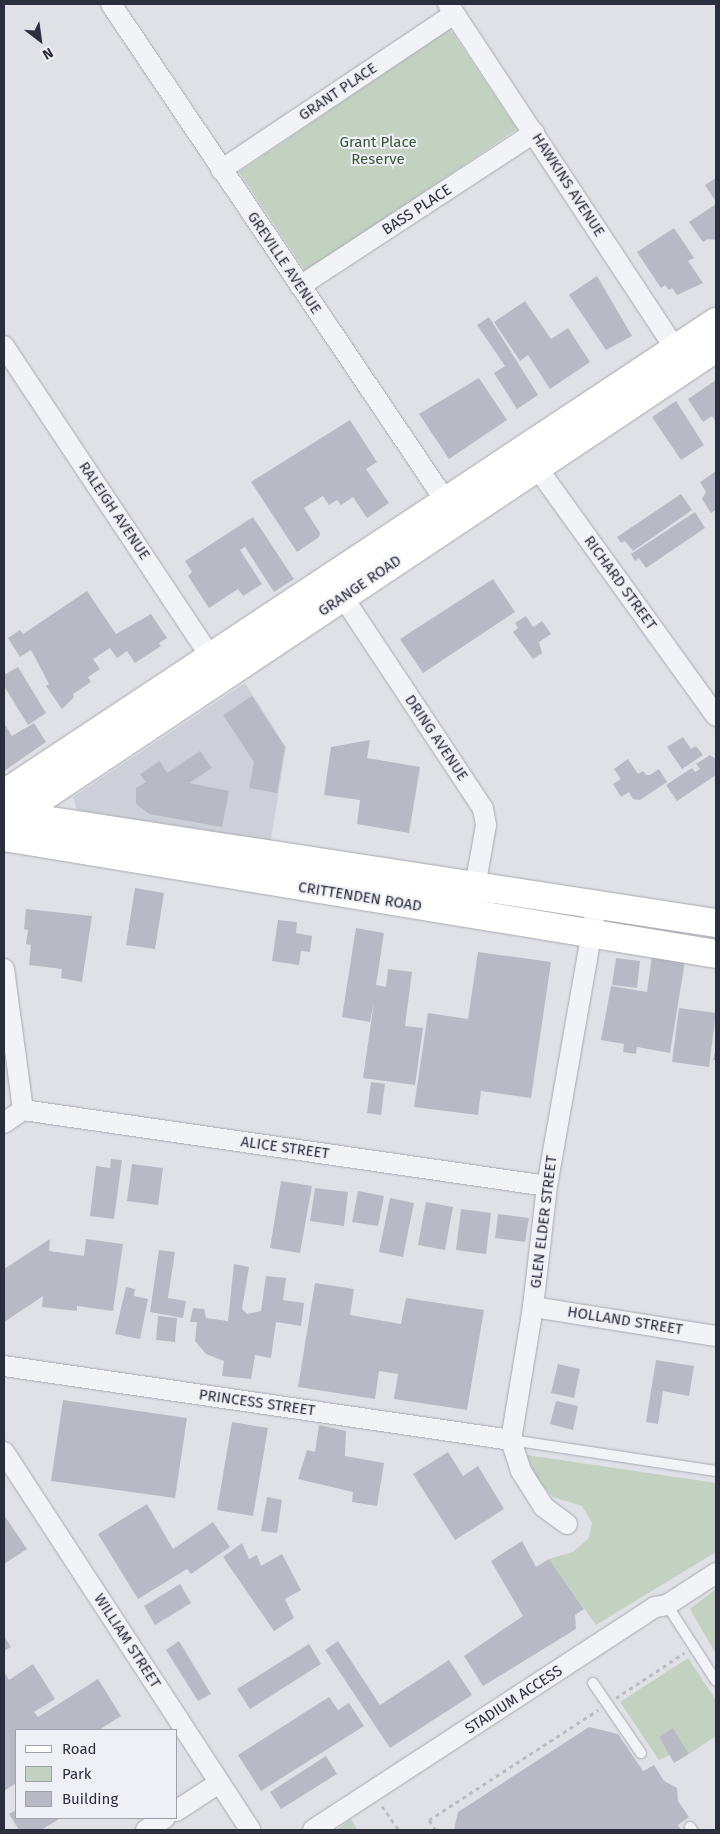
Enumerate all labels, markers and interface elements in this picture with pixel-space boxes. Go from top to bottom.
north arrow [15,15,65,65]
text: N [39,44,56,63]
street label: GRANT PLACE [296,59,380,125]
street label: HAWKINS AVENUE [528,130,608,240]
park label: Grant Place Reserve [339,133,417,168]
street label: BASS PLACE [379,181,455,239]
street label: GREVILLE AVENUE [243,209,325,317]
street label: RALEIGH AVENUE [75,459,153,563]
street label: RICHARD STREET [580,532,660,634]
street label: GRANGE ROAD [315,552,405,620]
street label: DRING AVENUE [401,692,471,784]
street label: CRITTENDEN ROAD [297,878,423,916]
street label: ALICE STREET [239,1133,331,1163]
street label: GLEN ELDER STREET [527,1154,561,1290]
street label: HOLLAND STREET [566,1303,684,1339]
street label: PRINCESS STREET [198,1386,316,1420]
street label: WILLIAM STREET [90,1590,164,1692]
street label: STADIUM ACCESS [462,1662,566,1738]
legend [15,1729,178,1819]
text: Road [62,1740,97,1758]
text: Park [62,1765,92,1783]
text: Building [62,1790,118,1808]

